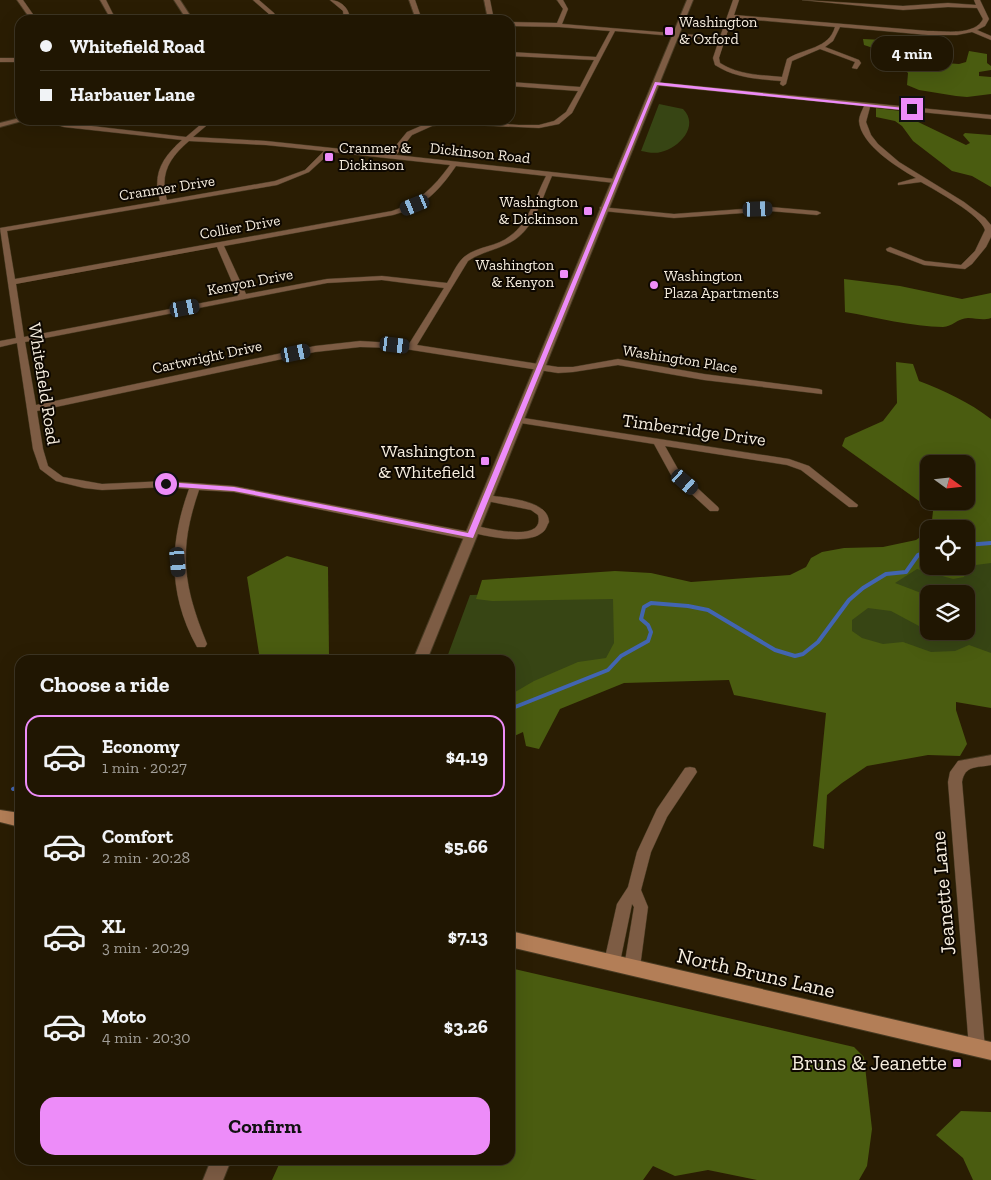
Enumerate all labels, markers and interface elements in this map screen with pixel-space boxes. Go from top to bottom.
place label: Washington & Oxford [679,13,758,48]
marker: Washington & Oxford [663,25,675,37]
text: Whitefield Road [70,35,205,58]
callout: 4 min [871,36,953,72]
text: 4 min [892,44,932,63]
text: Harbauer Lane [70,83,195,106]
route end [901,98,923,120]
place label: Cranmer & Dickinson [339,139,411,174]
street label: Dickinson Road [429,139,532,167]
marker: Cranmer & Dickinson [323,151,335,163]
street label: Cranmer Drive [118,172,216,204]
car [398,192,431,218]
place label: Washington & Dickinson [498,193,578,228]
car [742,201,773,217]
marker: Washington & Dickinson [582,205,594,217]
street label: Collier Drive [198,211,282,243]
place label: Washington & Kenyon [476,256,554,291]
street label: Kenyon Drive [206,265,294,299]
place label: Washington Plaza Apartments [664,267,779,302]
marker: Washington & Kenyon [558,268,570,280]
marker: Washington Plaza Apartments [648,279,660,291]
car [168,298,201,318]
street label: Whitefield Road [23,321,65,447]
car [379,336,410,354]
street label: Cartwright Drive [150,337,264,377]
street label: Washington Place [621,341,739,377]
car [279,343,312,363]
street label: Timberridge Drive [621,409,767,451]
place label: Washington & Whitefield [378,440,476,483]
marker: Washington & Whitefield [479,455,491,467]
north arrow [920,455,975,510]
map controls [920,455,975,640]
car [668,466,701,498]
route start [155,473,177,495]
button: locate [920,520,975,575]
car [169,546,186,578]
button: layers [920,585,975,640]
text: Choose a ride [40,671,170,698]
icon: car [42,734,87,779]
text: Economy [102,735,180,758]
text: $4.19 [446,745,488,768]
text: 1 min · 20:27 [102,758,187,777]
icon: car [42,824,87,869]
text: Comfort [102,825,173,848]
street label: Jeanette Lane [925,830,960,956]
text: $5.66 [444,835,488,858]
text: 2 min · 20:28 [102,848,190,867]
icon: car [42,914,87,959]
text: XL [102,915,125,938]
text: $7.13 [448,925,488,948]
text: 3 min · 20:29 [102,938,189,957]
street label: North Bruns Lane [675,942,838,1003]
icon: car [42,1004,87,1049]
text: Moto [102,1005,146,1028]
text: $3.26 [444,1015,488,1038]
text: 4 min · 20:30 [102,1028,191,1047]
place label: Bruns & Jeanette [792,1050,947,1075]
marker: Bruns & Jeanette [951,1057,963,1069]
button: Confirm [40,1097,490,1155]

